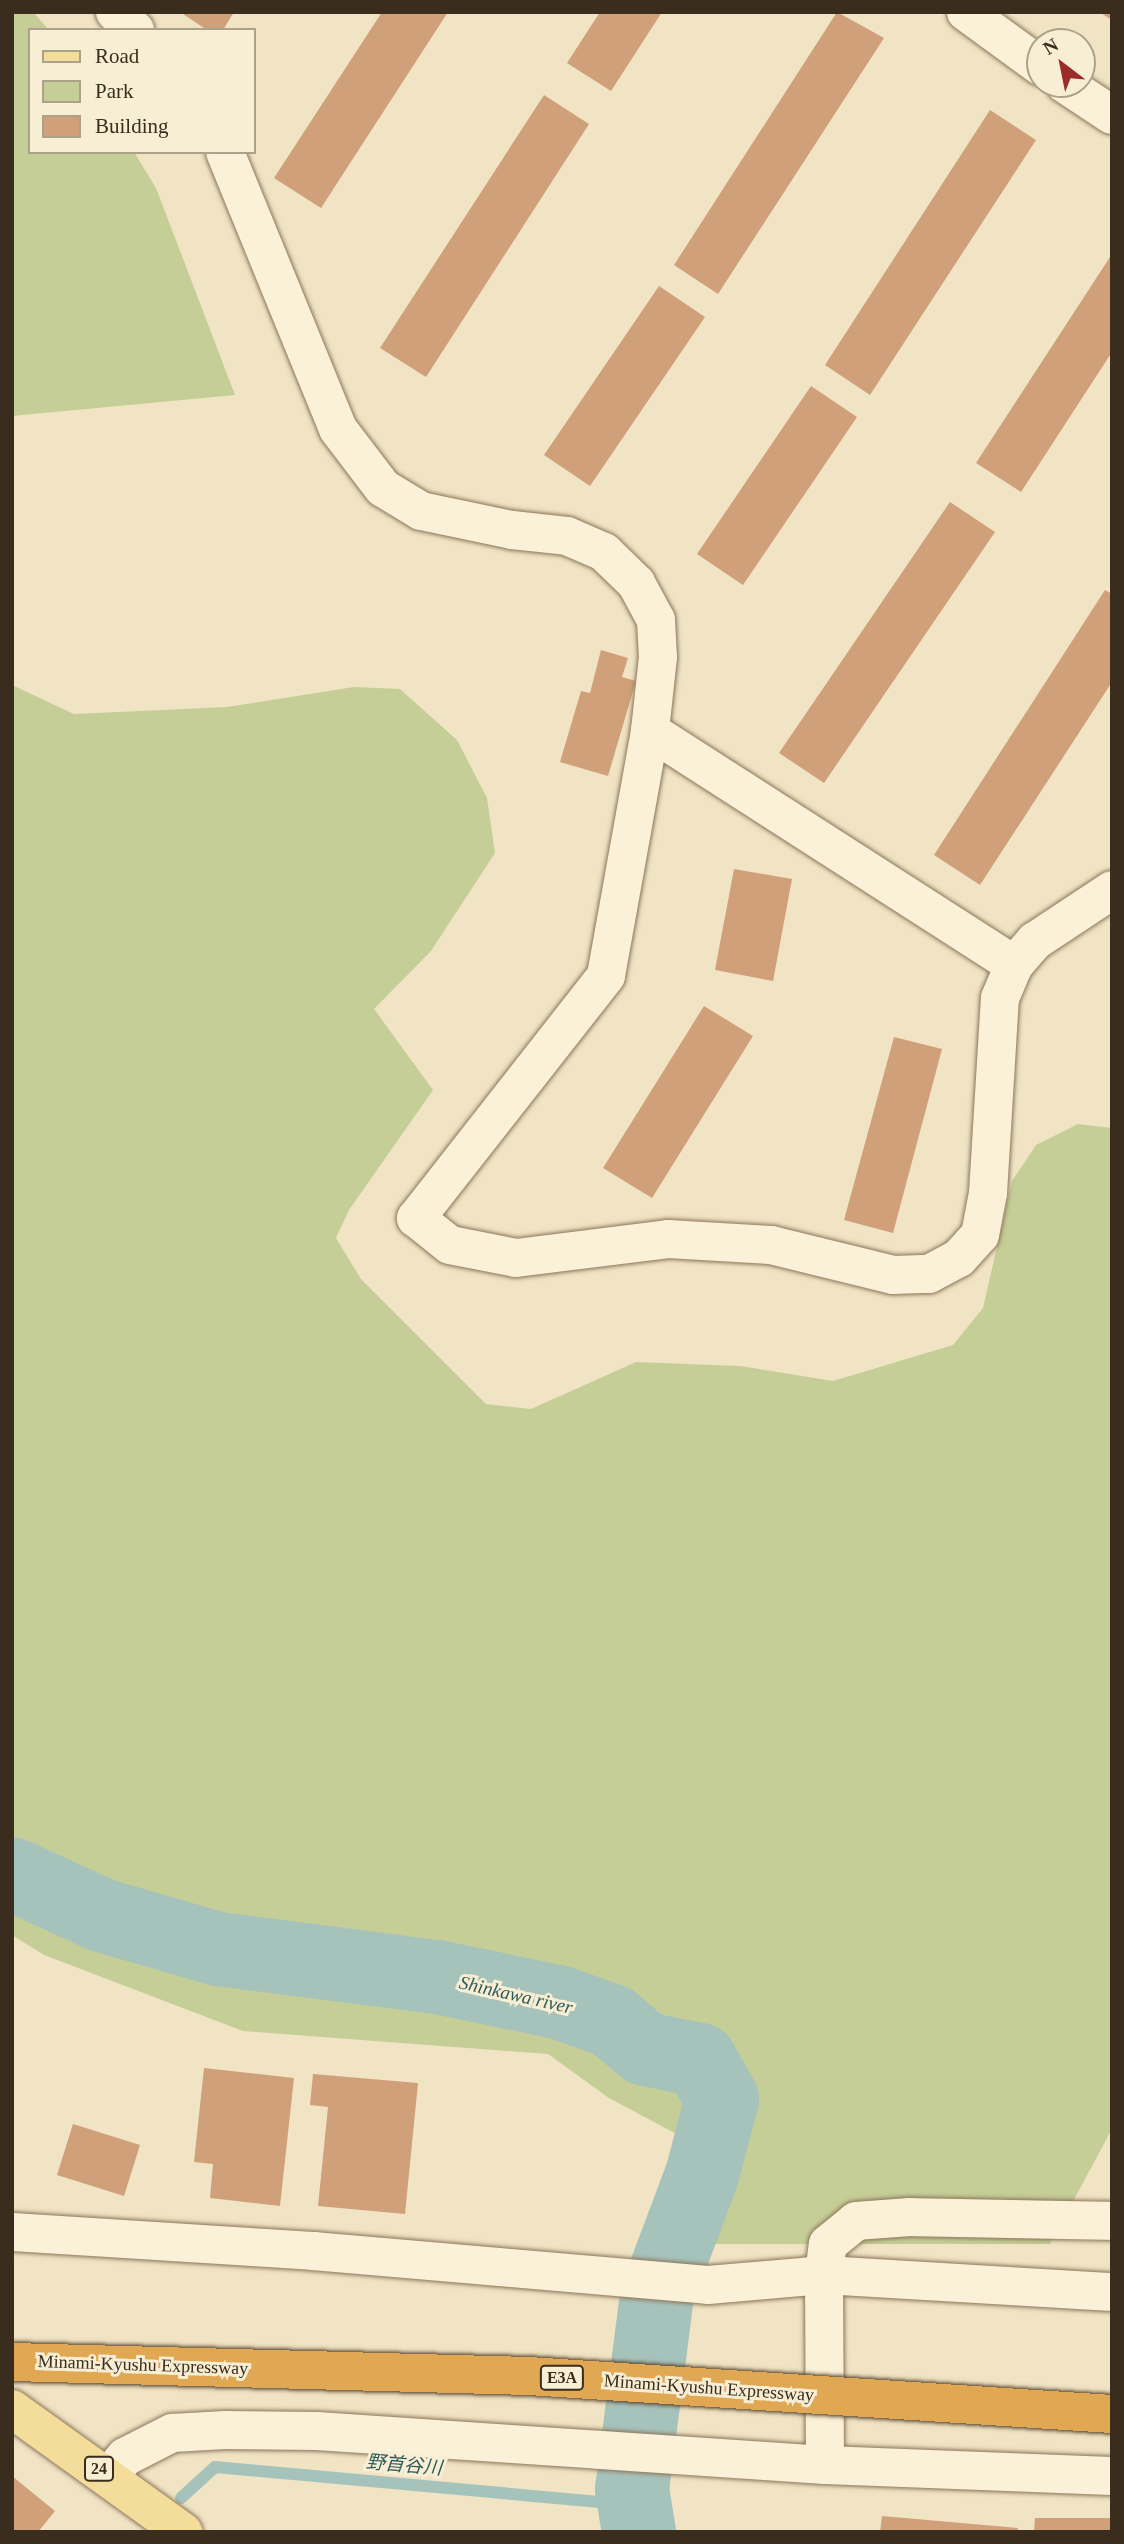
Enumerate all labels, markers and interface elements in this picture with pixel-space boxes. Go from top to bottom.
legend [28,28,256,154]
north arrow [1026,28,1096,98]
text: N [1039,34,1062,59]
text: Road [95,44,139,68]
text: Park [95,79,134,103]
text: Building [95,114,169,138]
water label: Shinkawa river [457,1971,575,2019]
street label: Minami-Kyushu Expressway [37,2351,249,2379]
road number: E3A [539,2366,585,2390]
street label: Minami-Kyushu Expressway [603,2370,815,2406]
water label: 野首谷川 [365,2450,443,2480]
road number: 24 [83,2456,115,2482]

